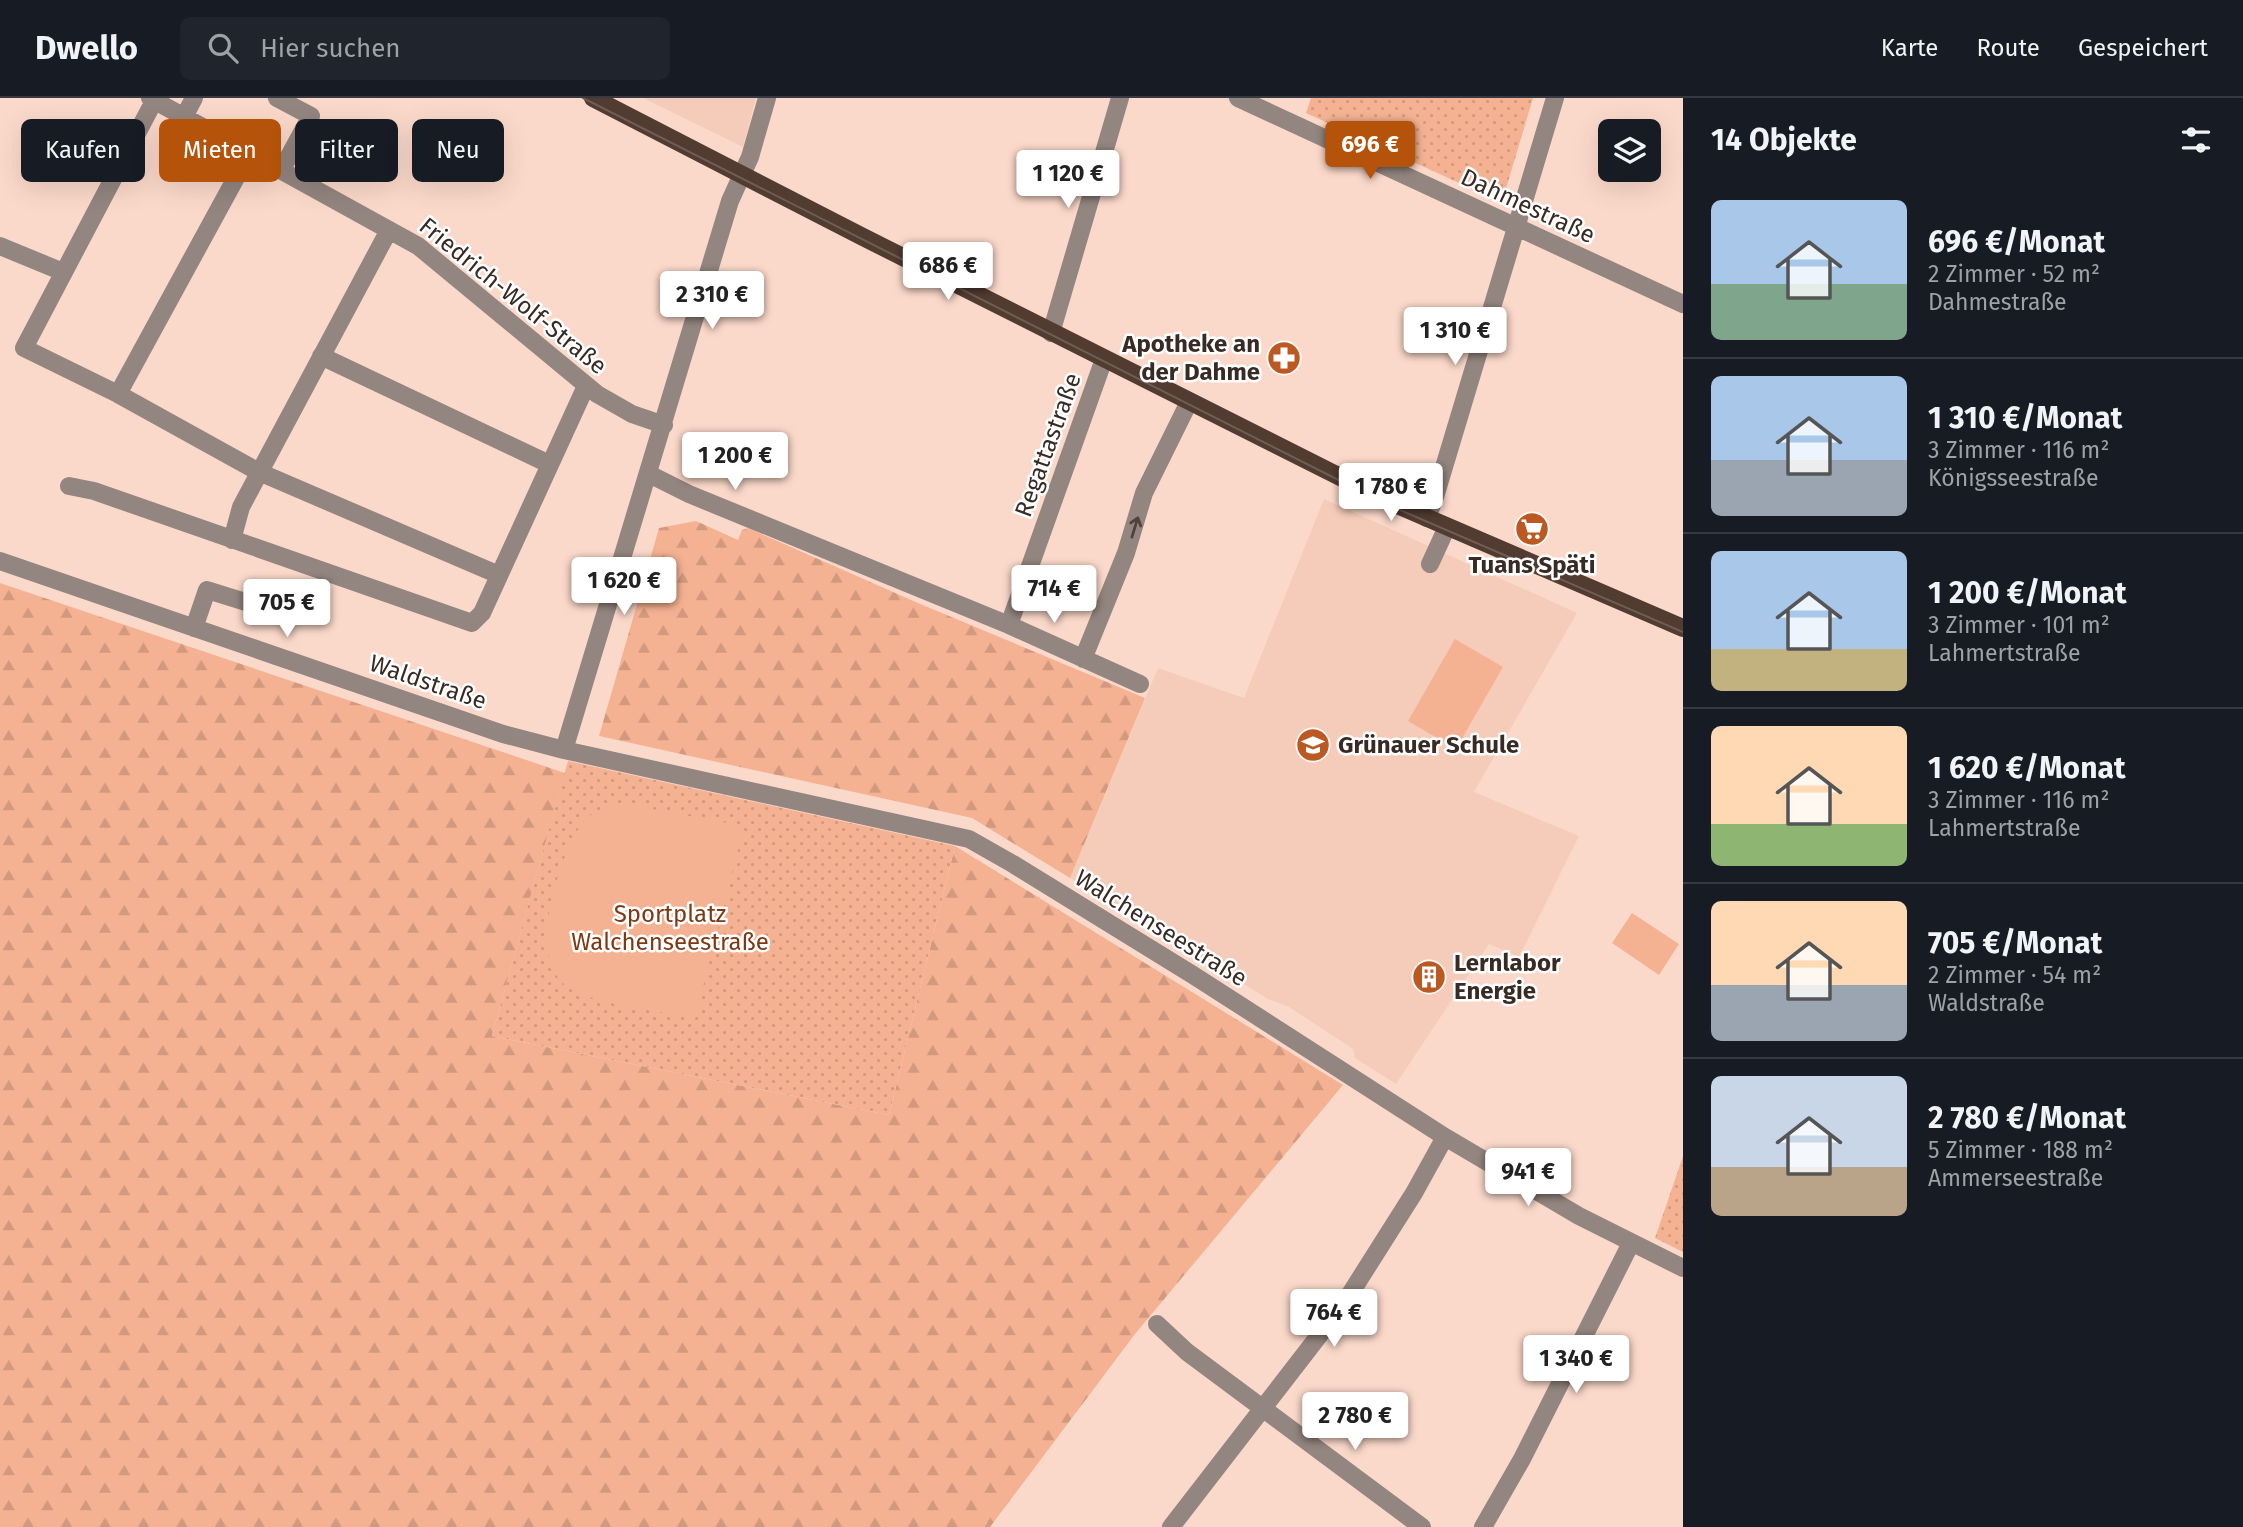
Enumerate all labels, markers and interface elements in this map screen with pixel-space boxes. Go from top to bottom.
search box [180,17,670,80]
text: Dwello [35,28,138,68]
icon: search [204,29,242,67]
text: Hier suchen [260,33,401,64]
text: Karte [1881,34,1938,62]
text: Route [1976,34,2040,62]
text: Gespeichert [2078,34,2208,62]
chip: Kaufen [21,119,145,182]
chip: Mieten [159,119,281,182]
chip: Filter [295,119,398,182]
chip: Neu [412,119,504,182]
map controls [1598,119,1661,182]
button: layers [1598,119,1661,182]
icon: filters [2177,121,2215,159]
pin: 696 € [1321,122,1419,181]
text: 14 Objekte [1711,122,1857,158]
text: 696 € [1341,130,1399,158]
pin: 1 120 € [1003,150,1133,210]
text: 1 120 € [1032,159,1104,187]
street label: Dahmestraße [1457,163,1599,249]
street label: Friedrich-Wolf-Straße [414,212,612,380]
text: 696 €/Monat [1928,224,2105,260]
icon: home [1767,228,1851,312]
pin: 686 € [899,242,997,302]
text: 686 € [919,251,977,279]
text: 2 Zimmer · 52 m² [1928,260,2100,288]
pin: 2 310 € [647,272,777,331]
text: 2 310 € [676,280,748,308]
text: Dahmestraße [1928,288,2067,316]
pin: 1 310 € [1390,308,1520,367]
text: 1 310 € [1420,316,1490,344]
place label: Apotheke an der Dahme [1121,330,1260,386]
pharmacy icon: Apotheke an der Dahme [1265,339,1303,377]
street label: Regattastraße [1009,369,1087,521]
text: 1 310 €/Monat [1928,400,2122,436]
icon: home [1767,404,1851,488]
pin: 1 200 € [670,432,800,492]
text: 3 Zimmer · 116 m² [1928,436,2109,464]
text: 1 200 € [698,441,772,469]
pin: 1 780 € [1326,464,1456,523]
text: Königsseestraße [1928,464,2099,492]
text: 1 780 € [1355,472,1427,500]
supermarket icon: Tuans Späti [1513,510,1551,548]
one-way arrow [1129,516,1142,538]
place label: Tuans Späti [1468,551,1596,579]
pin: 1 620 € [559,558,689,617]
text: 1 620 € [587,566,661,594]
pin: 714 € [1005,566,1103,625]
text: 714 € [1027,574,1081,602]
text: 1 200 €/Monat [1928,575,2127,611]
icon: home [1767,579,1851,663]
pin: 705 € [238,580,336,639]
text: 705 € [259,588,315,616]
text: 3 Zimmer · 101 m² [1928,611,2110,639]
text: Lahmertstraße [1928,639,2080,667]
street label: Waldstraße [366,649,490,715]
school or university icon: Grünauer Schule [1294,726,1332,764]
place label: Grünauer Schule [1338,731,1519,759]
text: 1 620 €/Monat [1928,750,2125,786]
icon: home [1767,754,1851,838]
text: 3 Zimmer · 116 m² [1928,786,2109,814]
text: Lahmertstraße [1928,814,2080,842]
street label: Walchenseestraße [1070,864,1252,992]
park label: Sportplatz Walchenseestraße [571,900,769,956]
text: 705 €/Monat [1928,925,2102,961]
icon: home [1767,929,1851,1013]
place label: Lernlabor Energie [1454,949,1561,1005]
building icon: Lernlabor Energie [1410,958,1448,996]
text: 2 Zimmer · 54 m² [1928,961,2101,989]
text: Waldstraße [1928,989,2045,1017]
text: 2 780 €/Monat [1928,1100,2126,1136]
icon: home [1767,1104,1851,1188]
text: 5 Zimmer · 188 m² [1928,1136,2113,1164]
pin: 941 € [1479,1148,1577,1208]
text: 941 € [1501,1157,1555,1185]
text: Ammerseestraße [1928,1164,2103,1192]
pin: 764 € [1285,1290,1383,1349]
text: 764 € [1306,1298,1362,1326]
pin: 1 340 € [1511,1336,1641,1395]
text: 1 340 € [1539,1344,1613,1372]
pin: 2 780 € [1290,1392,1420,1452]
text: 2 780 € [1318,1401,1392,1429]

